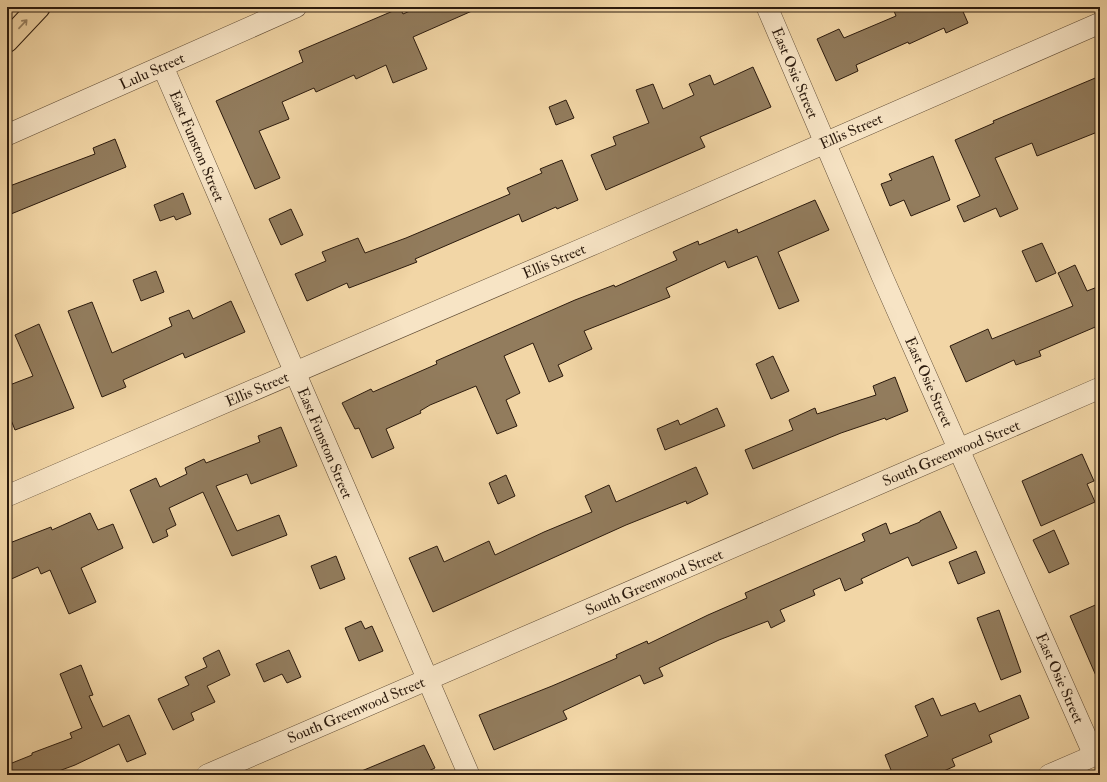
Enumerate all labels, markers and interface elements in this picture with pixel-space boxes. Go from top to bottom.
one-way arrow [18,19,28,29]
street label: East Osie Street [767,25,822,122]
street label: Lulu Street [117,49,188,94]
street label: East Funston Street [165,88,229,205]
street label: Ellis Street [817,109,886,154]
street label: Ellis Street [520,240,589,283]
street label: East Osie Street [900,334,957,430]
street label: Ellis Street [223,368,292,411]
street label: East Funston Street [293,385,357,502]
street label: South Greenwood Street [880,416,1023,491]
street label: South Greenwood Street [583,545,726,620]
street label: East Osie Street [1031,630,1088,726]
street label: South Greenwood Street [285,673,428,748]

